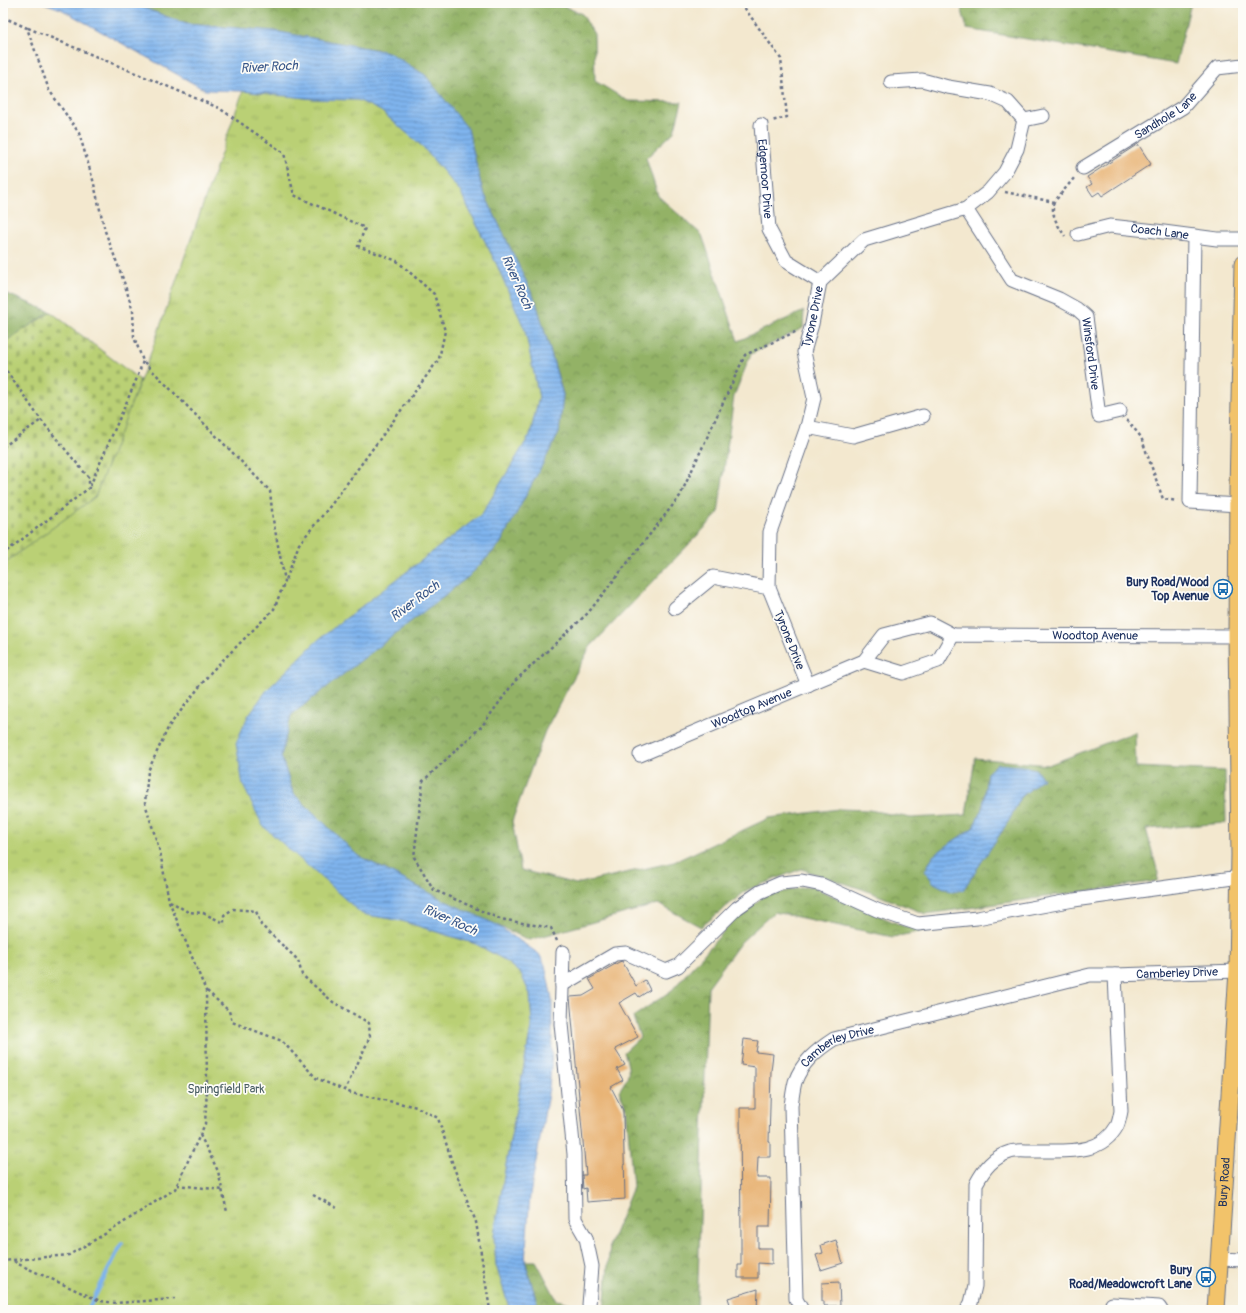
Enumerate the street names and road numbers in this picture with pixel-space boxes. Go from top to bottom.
street label: Sandhole Lane [1132,89,1200,142]
street label: Edgemoor Drive [755,138,776,219]
street label: Coach Lane [1130,221,1190,243]
street label: Tyrone Drive [798,285,827,349]
street label: Winsford Drive [1079,317,1103,391]
street label: Tyrone Drive [770,608,808,672]
street label: Woodtop Avenue [1052,628,1138,643]
street label: Woodtop Avenue [709,685,794,732]
street label: Camberley Drive [1136,964,1218,982]
street label: Camberley Drive [797,1022,876,1071]
street label: Bury Road [1215,1157,1233,1208]

